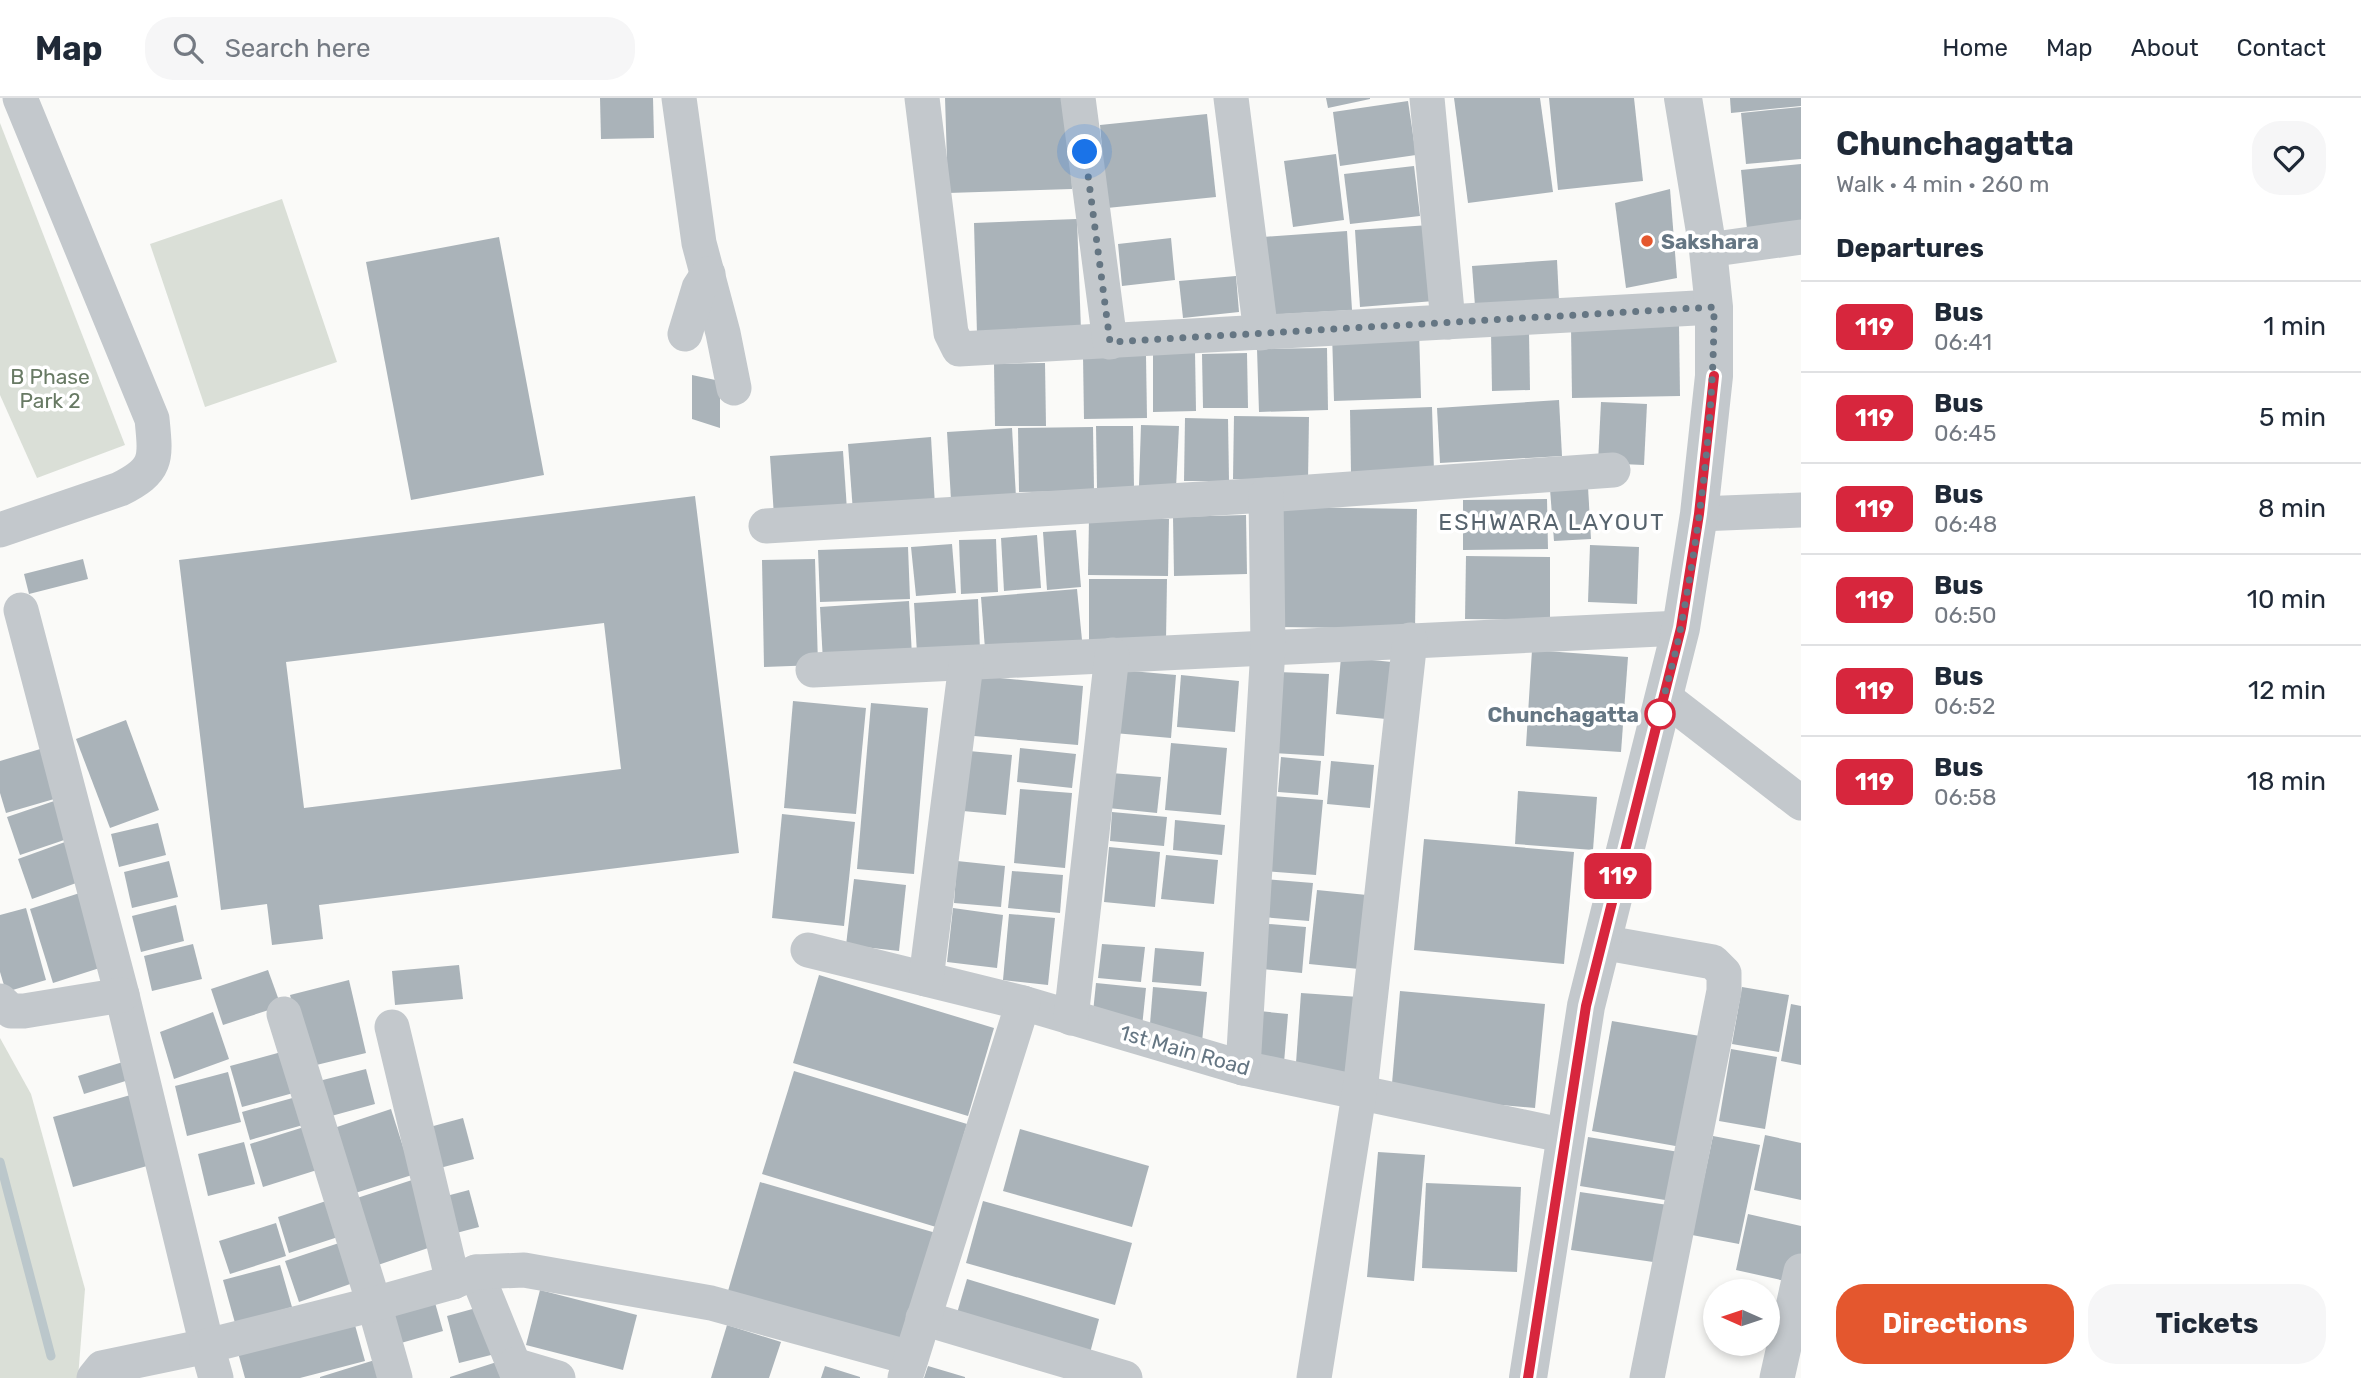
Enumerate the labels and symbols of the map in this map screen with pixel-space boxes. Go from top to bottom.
your location [1067,134,1102,169]
place label: Sakshara [1661,229,1759,254]
marker: Sakshara [1639,233,1655,249]
park label: B Phase Park 2 [10,364,90,413]
district label: ESHWARA LAYOUT [1438,508,1666,536]
marker: Chunchagatta [1645,699,1675,729]
place label: Chunchagatta [1488,702,1639,727]
line badge: 119 [1578,853,1658,899]
street label: 1st Main Road [1117,1020,1253,1080]
north arrow [1703,1279,1780,1356]

